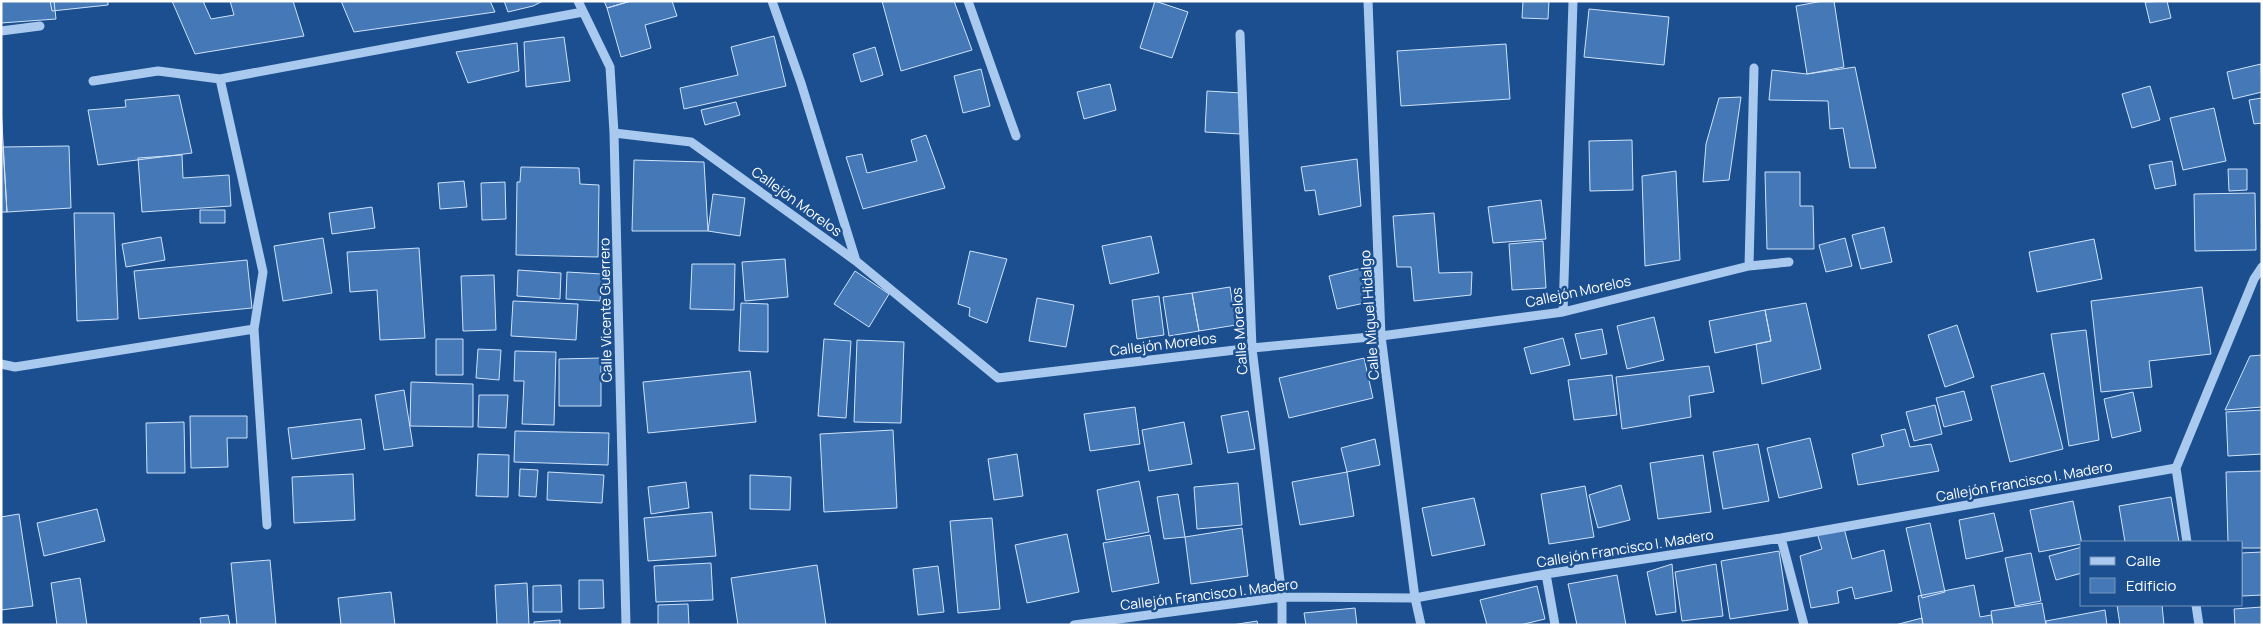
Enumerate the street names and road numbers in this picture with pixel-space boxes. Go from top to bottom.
street label: Callejón Morelos [748,162,846,240]
street label: Calle Vicente Guerrero [594,238,616,382]
street label: Calle Miguel Hidalgo [1355,250,1383,380]
street label: Callejón Morelos [1524,271,1632,311]
street label: Calle Morelos [1226,287,1252,375]
street label: Callejón Morelos [1109,328,1217,360]
street label: Callejón Francisco I. Madero [1934,456,2114,506]
street label: Callejón Francisco I. Madero [1535,525,1715,571]
street label: Callejón Francisco I. Madero [1119,574,1299,614]

